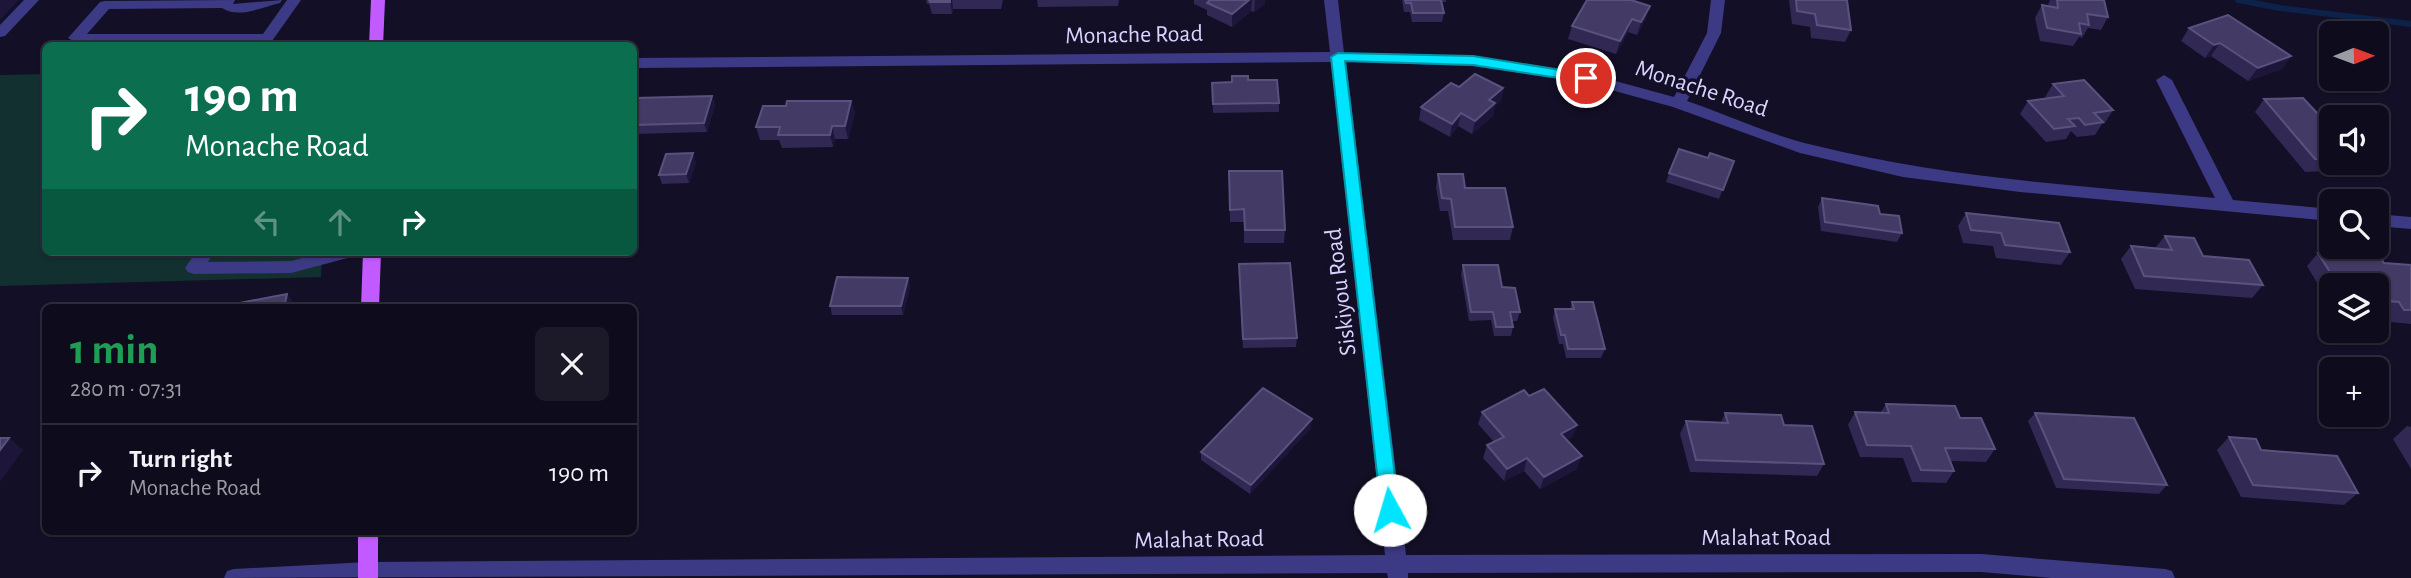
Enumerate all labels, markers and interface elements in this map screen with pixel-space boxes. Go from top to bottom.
north arrow [2319,21,2389,91]
map controls [2319,21,2389,427]
street label: Monache Road [1065,22,1203,48]
pin [1556,48,1616,108]
street label: Monache Road [1632,56,1771,122]
icon: arrive [1567,59,1605,97]
icon: right [70,70,161,161]
text: 190 m [185,72,299,121]
button: sound [2319,105,2389,175]
text: Monache Road [185,130,369,162]
button: search [2319,189,2389,259]
icon: left [248,203,286,241]
icon: ahead [321,203,359,241]
icon: right [394,203,432,241]
street label: Siskiyou Road [1321,227,1361,357]
button: layers [2319,273,2389,343]
button: close [535,327,609,401]
text: 1 min [70,329,159,371]
button: + [2319,357,2389,427]
text: 280 m · 07:31 [70,378,183,401]
text: Turn right [129,446,232,472]
icon: right [70,454,108,492]
text: 190 m [549,460,609,486]
position arrow [1353,473,1427,547]
text: Monache Road [129,477,261,500]
street label: Malahat Road [1701,526,1831,550]
street label: Malahat Road [1134,527,1264,553]

